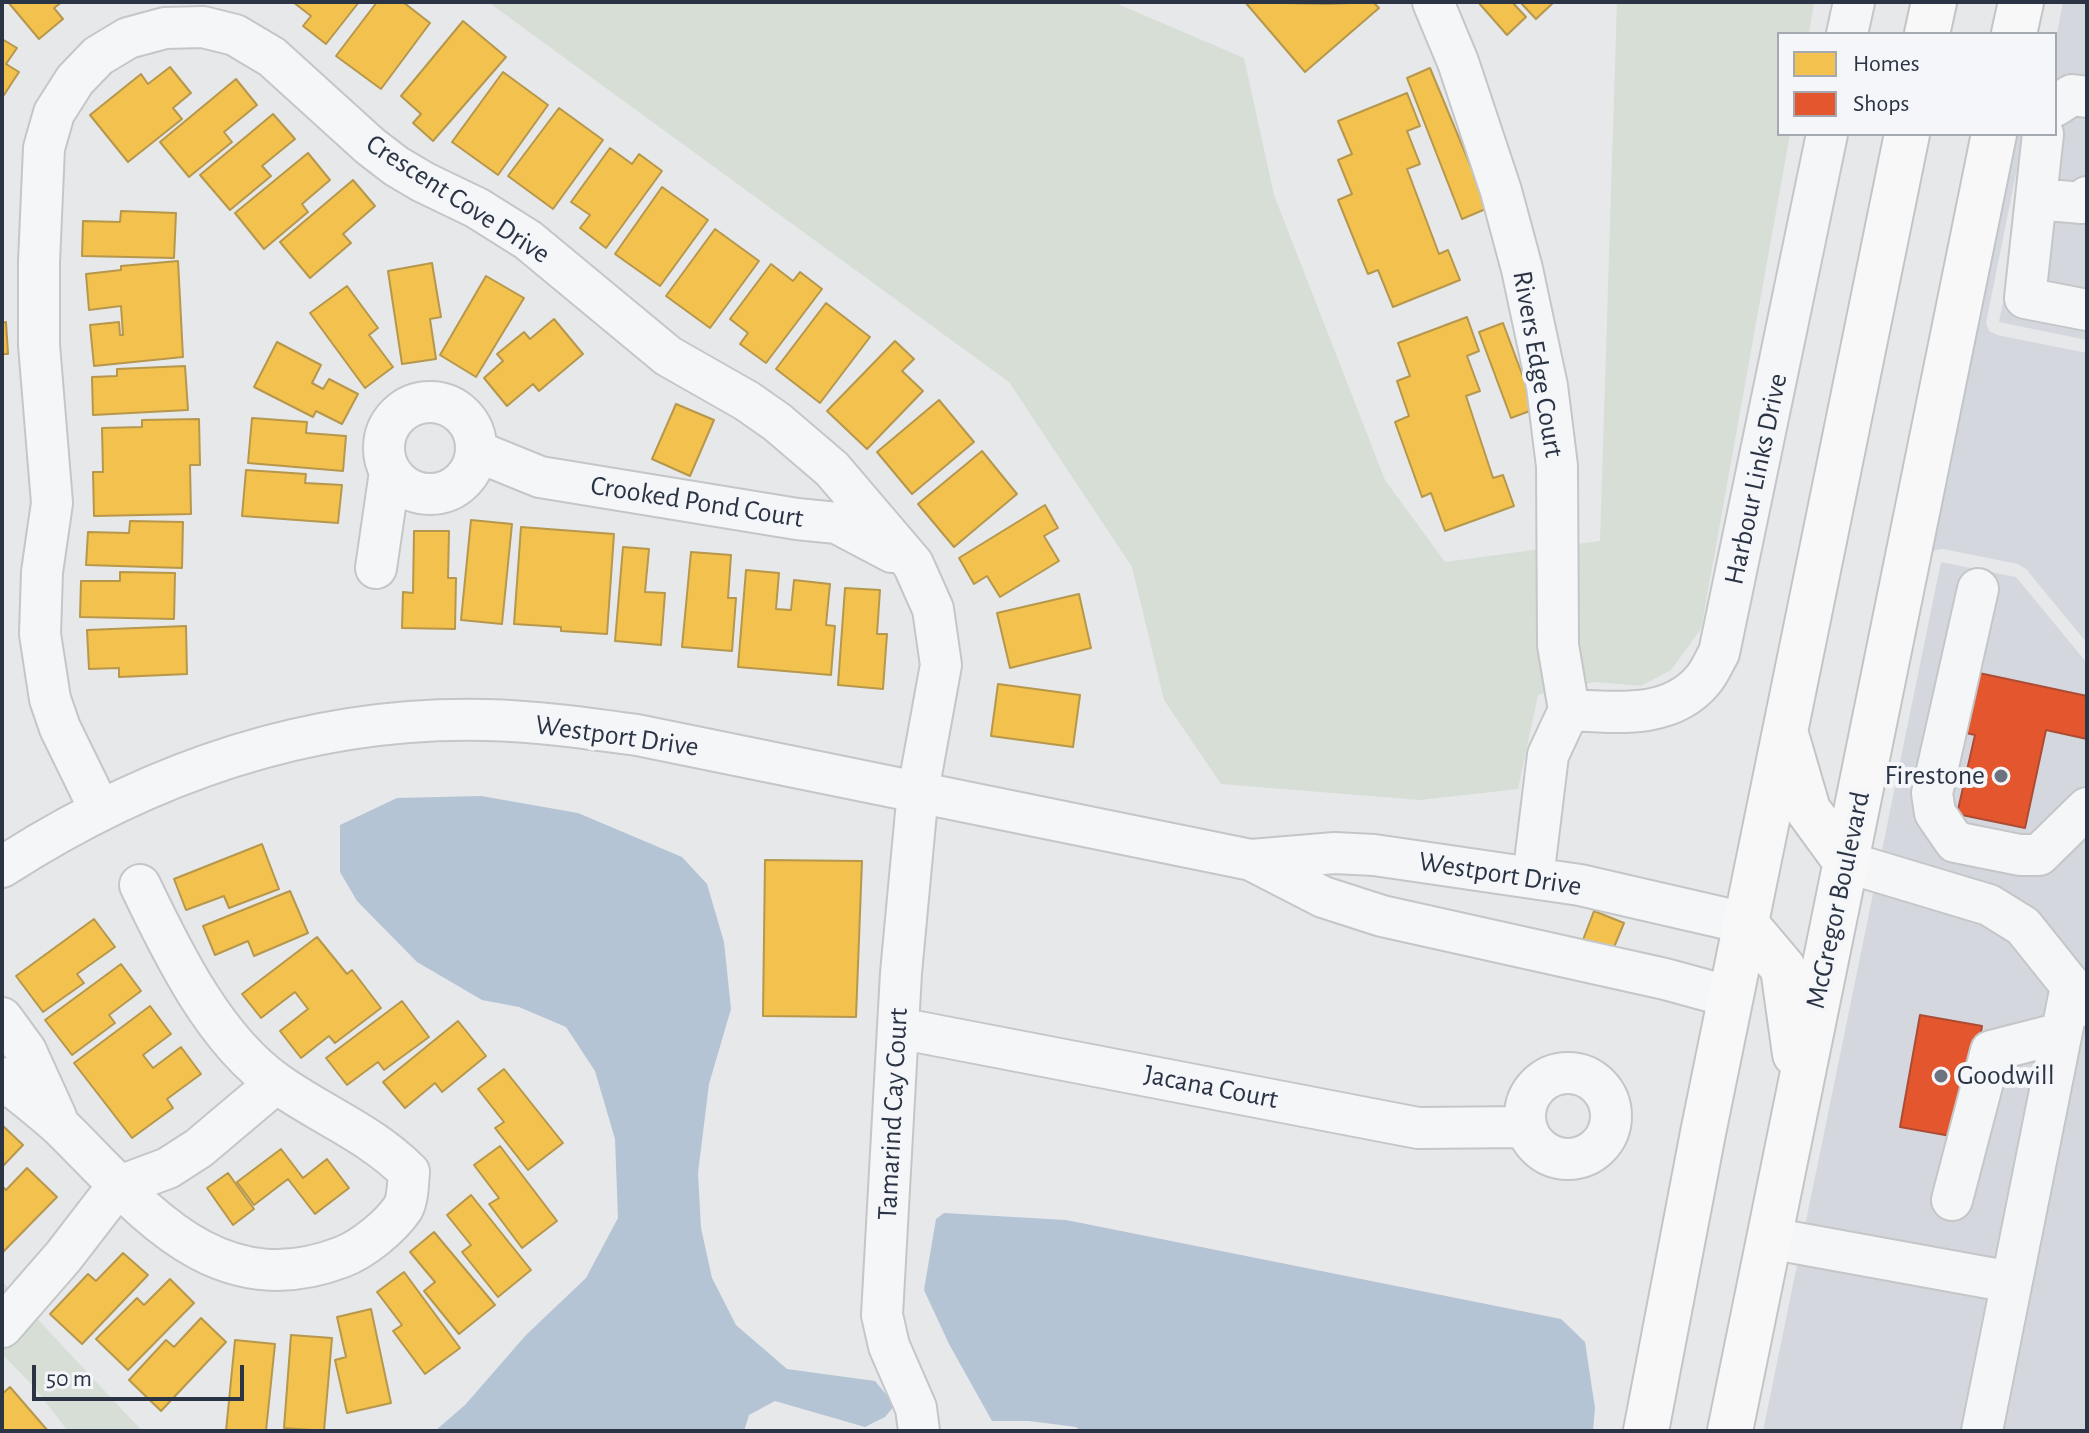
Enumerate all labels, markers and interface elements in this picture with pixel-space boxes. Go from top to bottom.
legend [1777,32,2057,136]
text: Homes [1853,52,1920,76]
text: Shops [1853,92,1909,116]
street label: Crescent Cove Drive [360,127,556,271]
street label: Rivers Edge Court [1505,268,1571,460]
street label: Harbour Links Drive [1717,370,1795,588]
street label: Crooked Pond Court [588,469,806,535]
street label: Westport Drive [533,708,701,764]
place label: Firestone [1884,759,1985,793]
marker: Firestone [1992,767,2010,785]
street label: McGregor Boulevard [1799,788,1877,1012]
street label: Westport Drive [1416,845,1584,903]
street label: Tamarind Cay Court [871,1007,915,1221]
street label: Jacana Court [1141,1058,1281,1116]
place label: Goodwill [1957,1059,2055,1093]
marker: Goodwill [1932,1067,1950,1085]
scale bar [36,1349,248,1399]
text: 50 m [46,1367,92,1391]

